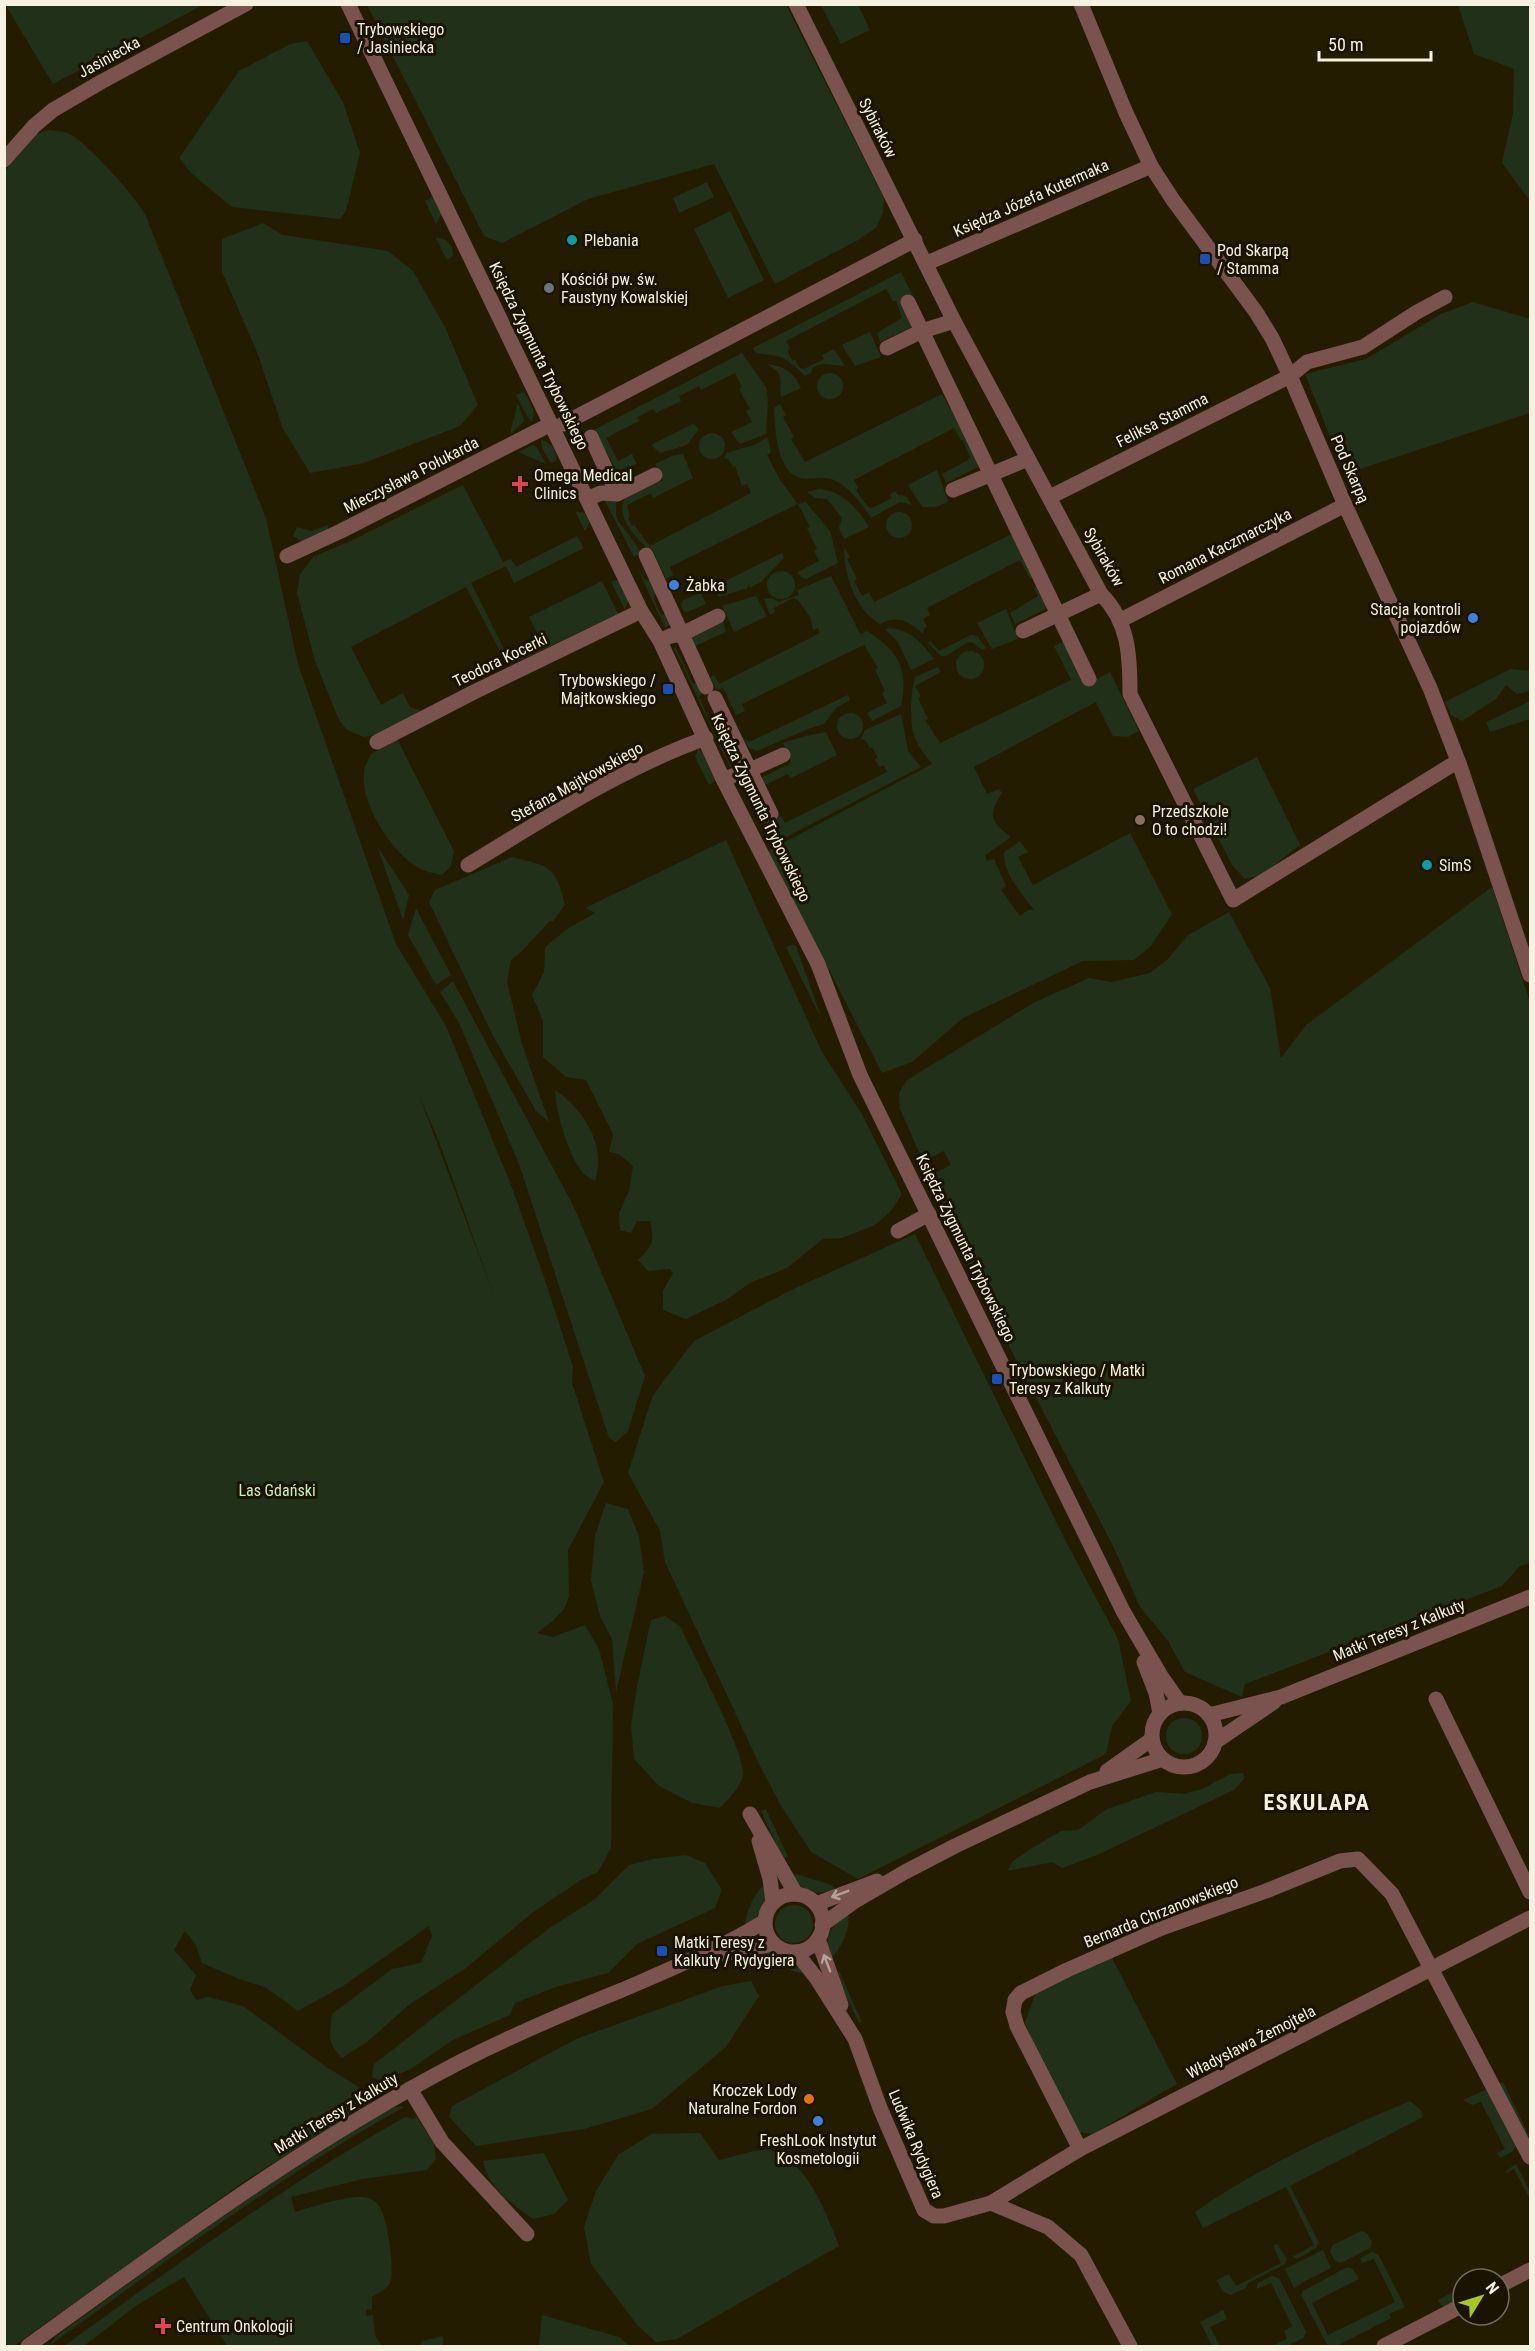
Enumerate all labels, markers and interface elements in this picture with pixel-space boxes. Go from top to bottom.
place label: Trybowskiego / Jasiniecka [357,20,444,57]
scale bar [1319,24,1432,62]
marker: Trybowskiego / Jasiniecka [338,31,352,45]
street label: Jasiniecka [75,32,143,82]
text: 50 m [1328,34,1363,55]
street label: Sybiraków [855,95,901,161]
street label: Księdza Józefa Kutermaka [950,155,1112,241]
place label: Plebania [584,231,639,250]
marker: Plebania [565,233,579,247]
place label: Pod Skarpą / Stamma [1217,241,1289,278]
marker: Pod Skarpą / Stamma [1198,252,1212,266]
street label: Księdza Zygmunta Trybowskiego [485,259,593,453]
place label: Kościół pw. św. Faustyny Kowalskiej [561,270,688,307]
marker: Kościół pw. św. Faustyny Kowalskiej [542,281,556,295]
street label: Feliksa Stamma [1113,389,1211,451]
street label: Pod Skarpą [1327,432,1373,506]
street label: Mieczysława Połukarda [340,433,482,517]
place label: Omega Medical Clinics [534,466,632,503]
marker: Omega Medical Clinics [511,475,529,493]
street label: Romana Kaczmarczyka [1155,504,1295,588]
street label: Sybiraków [1080,524,1128,590]
place label: Żabka [686,576,725,595]
marker: Żabka [667,578,681,592]
place label: Stacja kontroli pojazdów [1370,600,1461,637]
marker: Stacja kontroli pojazdów [1466,611,1480,625]
street label: Teodora Kocerki [450,629,550,691]
place label: Trybowskiego / Majtkowskiego [559,671,656,708]
marker: Trybowskiego / Majtkowskiego [661,682,675,696]
street label: Księdza Zygmunta Trybowskiego [707,711,815,905]
street label: Stefana Majtkowskiego [508,738,646,826]
place label: Przedszkole O to chodzi! [1152,802,1229,839]
marker: Przedszkole O to chodzi! [1133,813,1147,827]
place label: SimS [1439,856,1471,875]
marker: SimS [1420,858,1434,872]
street label: Księdza Zygmunta Trybowskiego [912,1151,1020,1345]
place label: Trybowskiego / Matki Teresy z Kalkuty [1009,1361,1145,1398]
marker: Trybowskiego / Matki Teresy z Kalkuty [990,1372,1004,1386]
park label: Las Gdański [238,1481,316,1500]
street label: Matki Teresy z Kalkuty [1330,1595,1468,1665]
district label: ESKULAPA [1263,1790,1371,1815]
street label: Bernarda Chrzanowskiego [1081,1872,1241,1952]
one-way arrow [831,1889,850,1900]
place label: Matki Teresy z Kalkuty / Rydygiera [674,1933,795,1970]
marker: Matki Teresy z Kalkuty / Rydygiera [655,1944,669,1958]
one-way arrow [821,1954,832,1973]
street label: Władysława Żemojtela [1183,2001,1319,2083]
street label: Matki Teresy z Kalkuty [271,2068,401,2157]
place label: Kroczek Lody Naturalne Fordon [688,2081,797,2118]
street label: Ludwika Rydygiera [885,2087,947,2201]
marker: Kroczek Lody Naturalne Fordon [802,2092,816,2106]
marker: FreshLook Instytut Kosmetologii [811,2114,825,2128]
place label: FreshLook Instytut Kosmetologii [760,2131,877,2168]
north arrow [1451,2267,1511,2327]
text: N [1482,2278,1503,2298]
marker: Centrum Onkologii [154,2317,172,2335]
place label: Centrum Onkologii [176,2317,293,2336]

